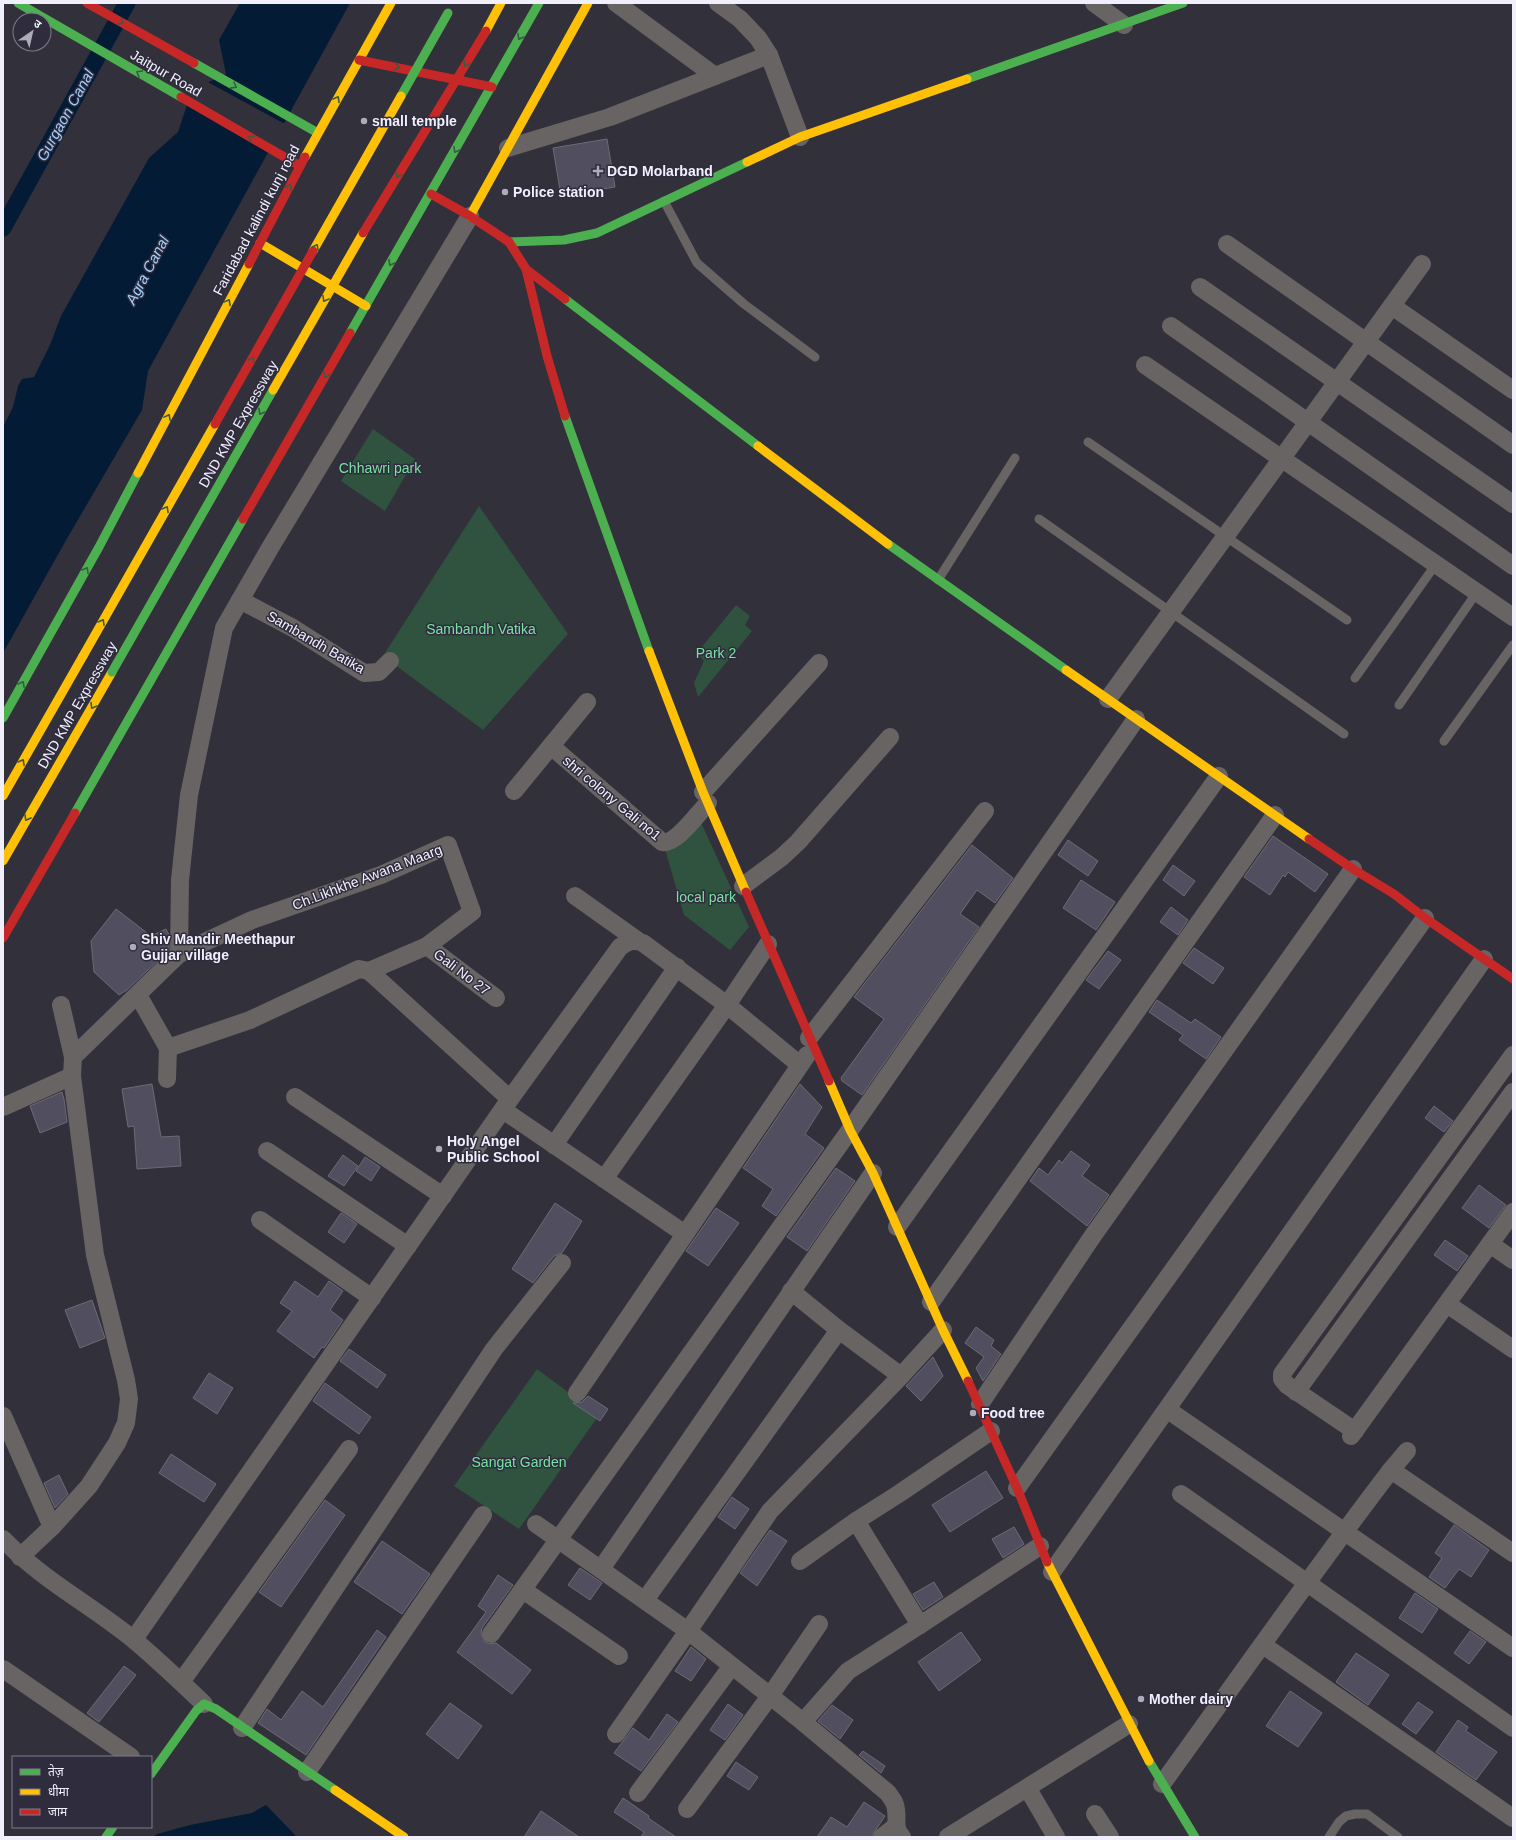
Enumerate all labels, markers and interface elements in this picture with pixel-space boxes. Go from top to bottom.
north arrow [12,12,52,52]
text: उ [32,17,44,31]
one-way arrow [117,18,124,25]
one-way arrow [518,33,525,40]
street label: Jaitpur Road [128,46,204,100]
one-way arrow [463,60,471,67]
one-way arrow [394,63,401,71]
water label: Gurgaon Canal [33,66,97,164]
one-way arrow [136,70,143,77]
one-way arrow [230,82,237,89]
one-way arrow [333,95,340,103]
place label: small temple [372,113,457,129]
marker: small temple [359,116,369,126]
one-way arrow [248,136,255,143]
street label: Faridabad kalindi kunj road [209,142,303,298]
one-way arrow [453,146,460,153]
place label: DGD Molarband [607,163,713,179]
marker: DGD Molarband [592,165,604,177]
one-way arrow [396,171,403,178]
one-way arrow [285,184,292,191]
place label: Police station [513,184,604,200]
marker: Police station [500,187,510,197]
water label: Agra Canal [121,232,172,308]
one-way arrow [311,244,318,251]
one-way arrow [389,259,396,266]
one-way arrow [323,295,330,302]
one-way arrow [224,299,231,306]
one-way arrow [247,357,254,364]
street label: DND KMP Expressway [195,358,281,490]
one-way arrow [324,371,331,379]
one-way arrow [258,408,265,415]
one-way arrow [163,414,170,421]
park label: Chhawri park [339,460,422,476]
one-way arrow [162,506,169,513]
one-way arrow [81,567,88,574]
street label: Sambandh Batika [264,607,368,677]
one-way arrow [97,619,104,626]
park label: Sambandh Vatika [426,621,536,637]
street label: DND KMP Expressway [34,639,120,771]
park label: Park 2 [696,645,736,661]
one-way arrow [17,681,25,688]
one-way arrow [90,702,97,709]
street label: shri colony Gali no1 [560,752,664,844]
one-way arrow [18,759,25,766]
one-way arrow [25,814,32,821]
street label: Ch.Likhkhe Awana Maarg [290,841,444,913]
park label: local park [676,889,737,905]
place label: Shiv Mandir Meethapur Gujjar village [141,931,296,963]
marker: Shiv Mandir Meethapur Gujjar village [128,942,138,952]
street label: Gali No 27 [431,946,493,998]
place label: Holy Angel Public School [447,1133,540,1165]
marker: Holy Angel Public School [434,1144,444,1154]
place label: Food tree [981,1405,1045,1421]
marker: Food tree [968,1408,978,1418]
park label: Sangat Garden [472,1454,566,1470]
place label: Mother dairy [1149,1691,1233,1707]
marker: Mother dairy [1136,1694,1146,1704]
legend [12,1756,152,1828]
text: तेज़ [48,1764,65,1779]
text: धीमा [48,1784,70,1799]
text: जाम [48,1805,68,1819]

